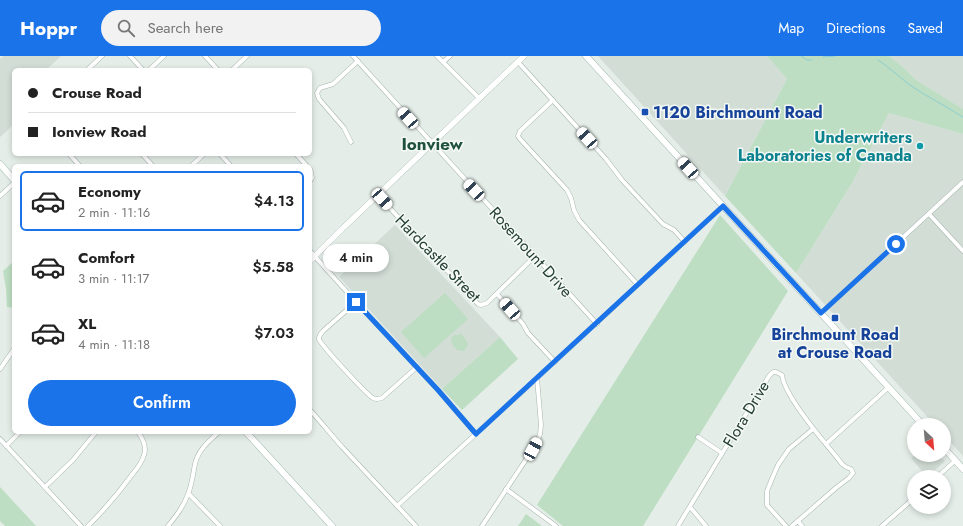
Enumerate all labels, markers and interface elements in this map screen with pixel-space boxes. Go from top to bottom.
search box [101,10,381,46]
text: Hoppr [20,15,77,42]
icon: search [115,17,137,39]
text: Search here [147,17,223,39]
text: Map [778,18,804,38]
text: Directions [826,18,886,38]
text: Saved [908,18,943,38]
text: Crouse Road [52,82,142,104]
place label: 1120 Birchmount Road [653,101,823,124]
car [396,105,420,131]
marker: 1120 Birchmount Road [640,107,650,117]
text: Ionview Road [52,121,146,143]
car [575,125,599,151]
place label: Underwriters Laboratories of Canada [738,126,912,167]
district label: Ionview [401,132,464,156]
marker: Underwriters Laboratories of Canada [915,141,925,151]
car [676,155,700,181]
car [461,177,487,203]
text: Economy [78,181,141,203]
icon: car [30,183,66,219]
car [370,186,394,212]
text: $4.13 [254,190,294,212]
street label: Rosemount Drive [484,202,578,302]
text: 2 min · 11:16 [78,203,150,222]
street label: Hardcastle Street [390,209,486,307]
route start [887,235,905,253]
callout: 4 min [323,244,389,272]
text: Comfort [78,247,135,269]
text: 4 min [339,248,373,267]
icon: car [30,249,66,285]
text: $5.58 [253,256,294,278]
text: 3 min · 11:17 [78,269,149,288]
route end [347,293,365,311]
car [498,296,522,322]
text: XL [78,313,96,335]
marker: Birchmount Road at Crouse Road [830,313,840,323]
icon: car [30,315,66,351]
text: $7.03 [254,322,294,344]
place label: Birchmount Road at Crouse Road [771,323,899,364]
text: 4 min · 11:18 [78,335,150,354]
street label: Flora Drive [717,376,775,452]
button: Confirm [28,380,296,426]
north arrow [907,418,951,462]
map controls [907,418,951,514]
car [522,436,544,462]
button: layers [907,470,951,514]

